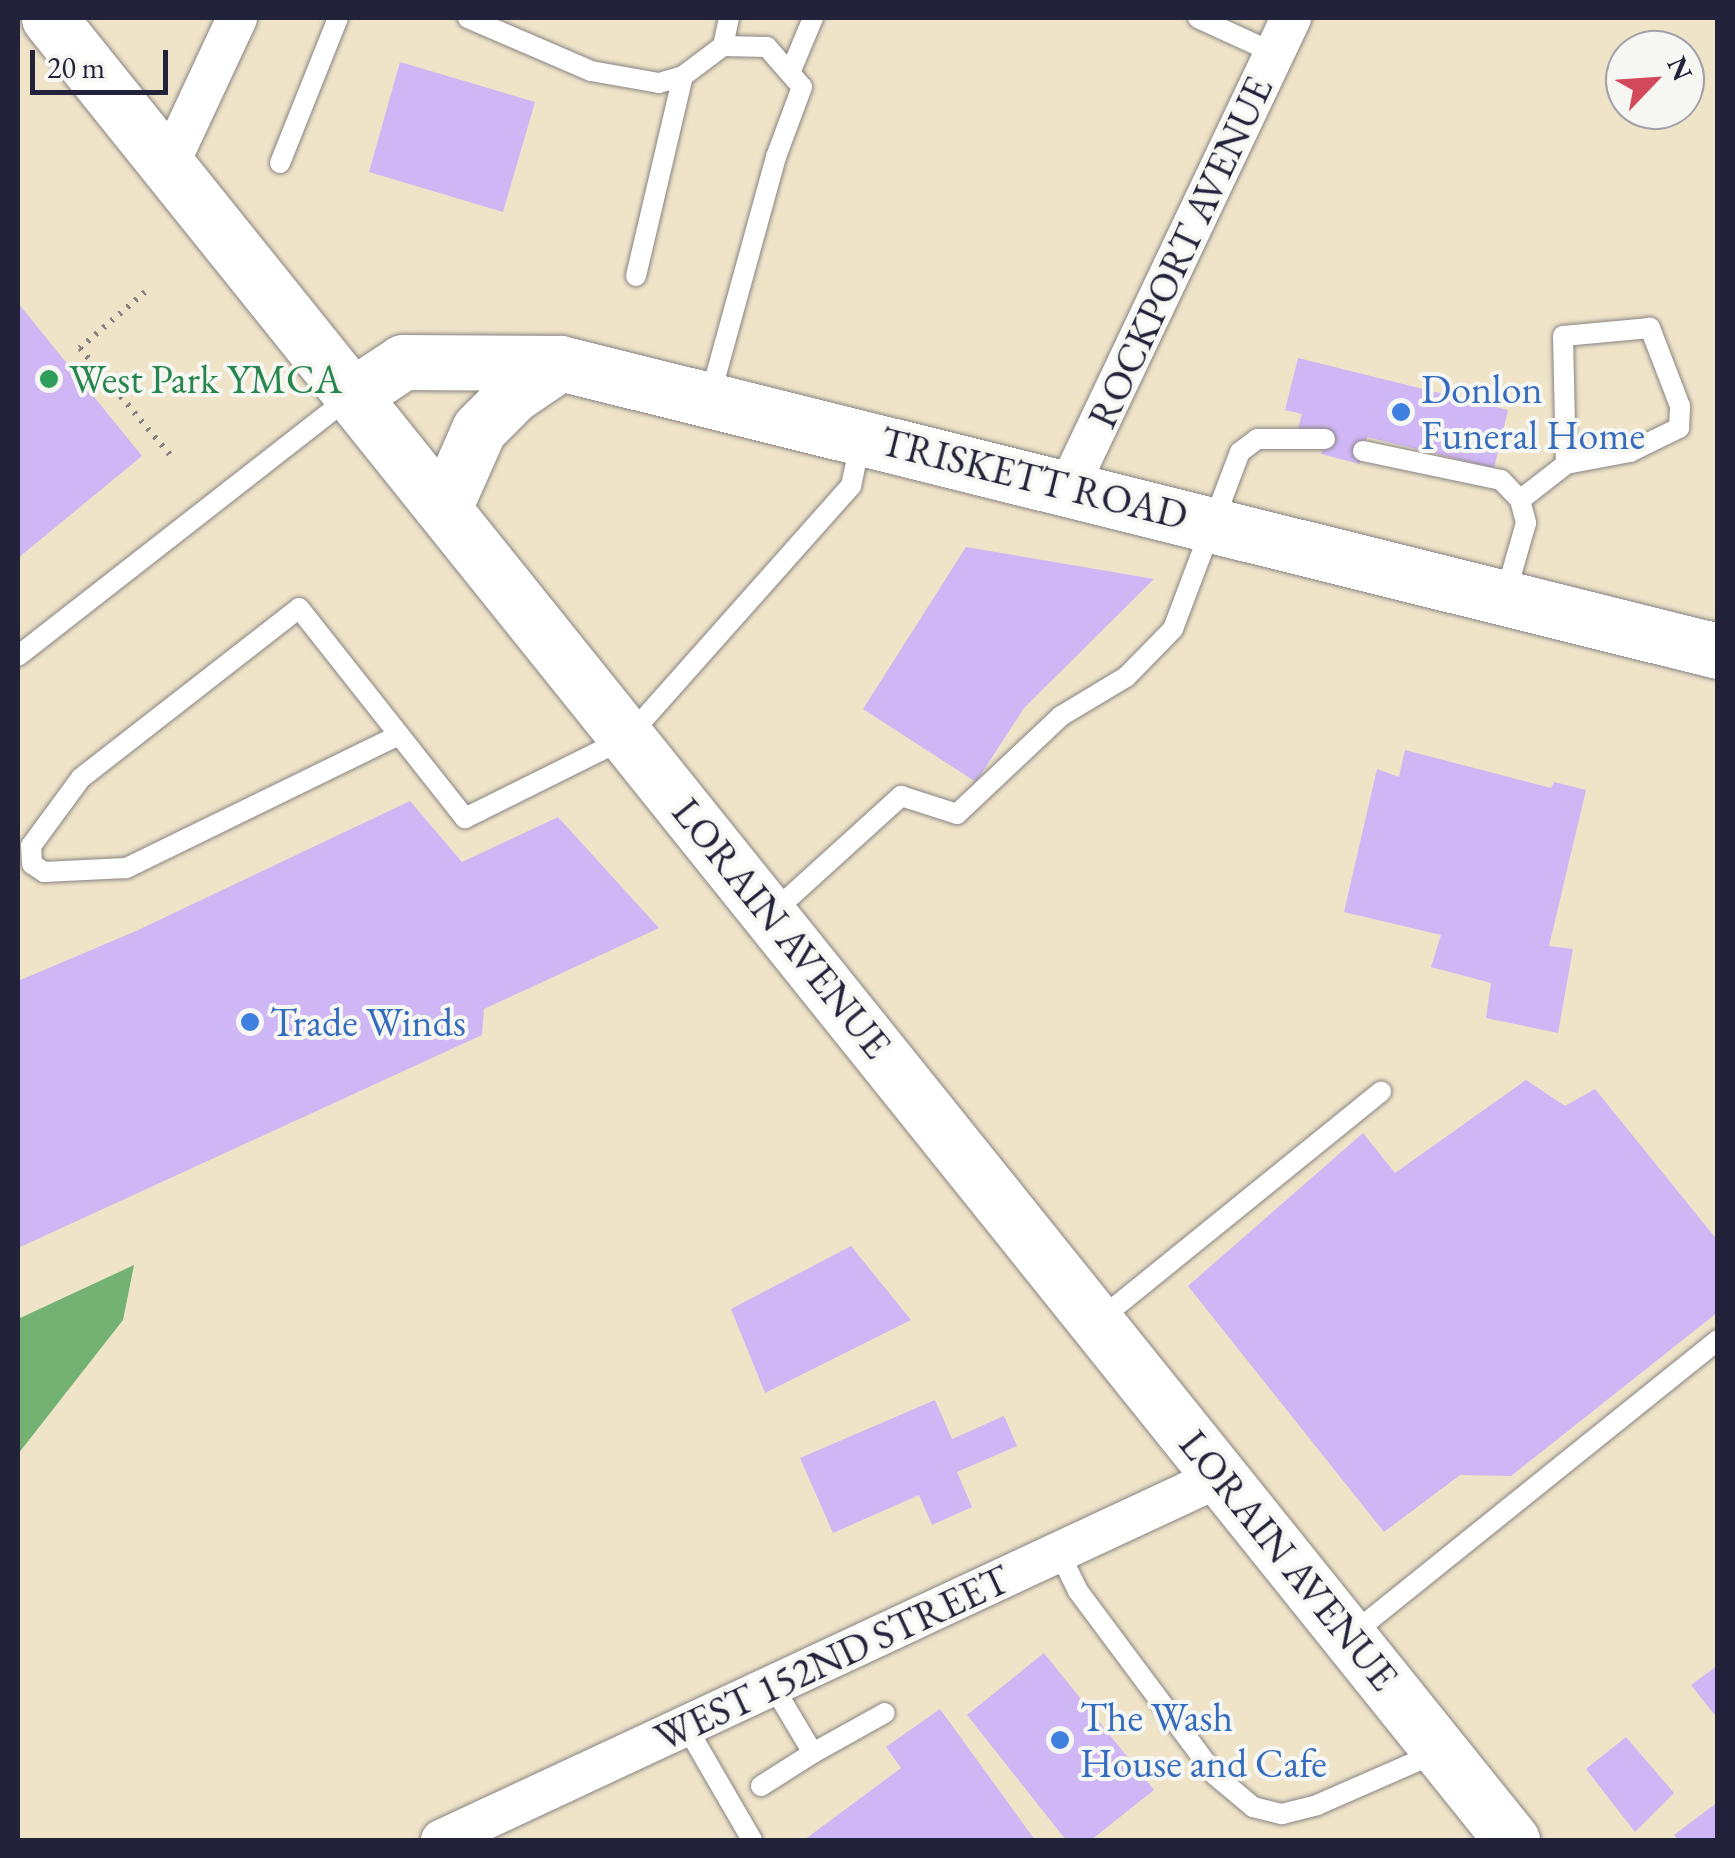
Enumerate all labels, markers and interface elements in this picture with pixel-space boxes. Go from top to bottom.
scale bar [35,30,172,92]
north arrow [1605,30,1705,130]
text: 20 m [47,48,105,87]
text: N [1659,50,1701,86]
street label: ROCKPORT AVENUE [1078,69,1282,435]
place label: West Park YMCA [69,355,342,403]
place label: Donlon Funeral Home [1421,365,1645,459]
marker: West Park YMCA [38,368,60,390]
marker: Donlon Funeral Home [1390,401,1412,423]
street label: TRISKETT ROAD [876,417,1192,539]
street label: LORAIN AVENUE [663,788,901,1068]
place label: Trade Winds [270,998,466,1046]
marker: Trade Winds [239,1011,261,1033]
street label: LORAIN AVENUE [1170,1420,1408,1700]
street label: WEST 152ND STREET [647,1555,1017,1761]
place label: The Wash House and Cafe [1080,1693,1327,1787]
marker: The Wash House and Cafe [1049,1729,1071,1751]

